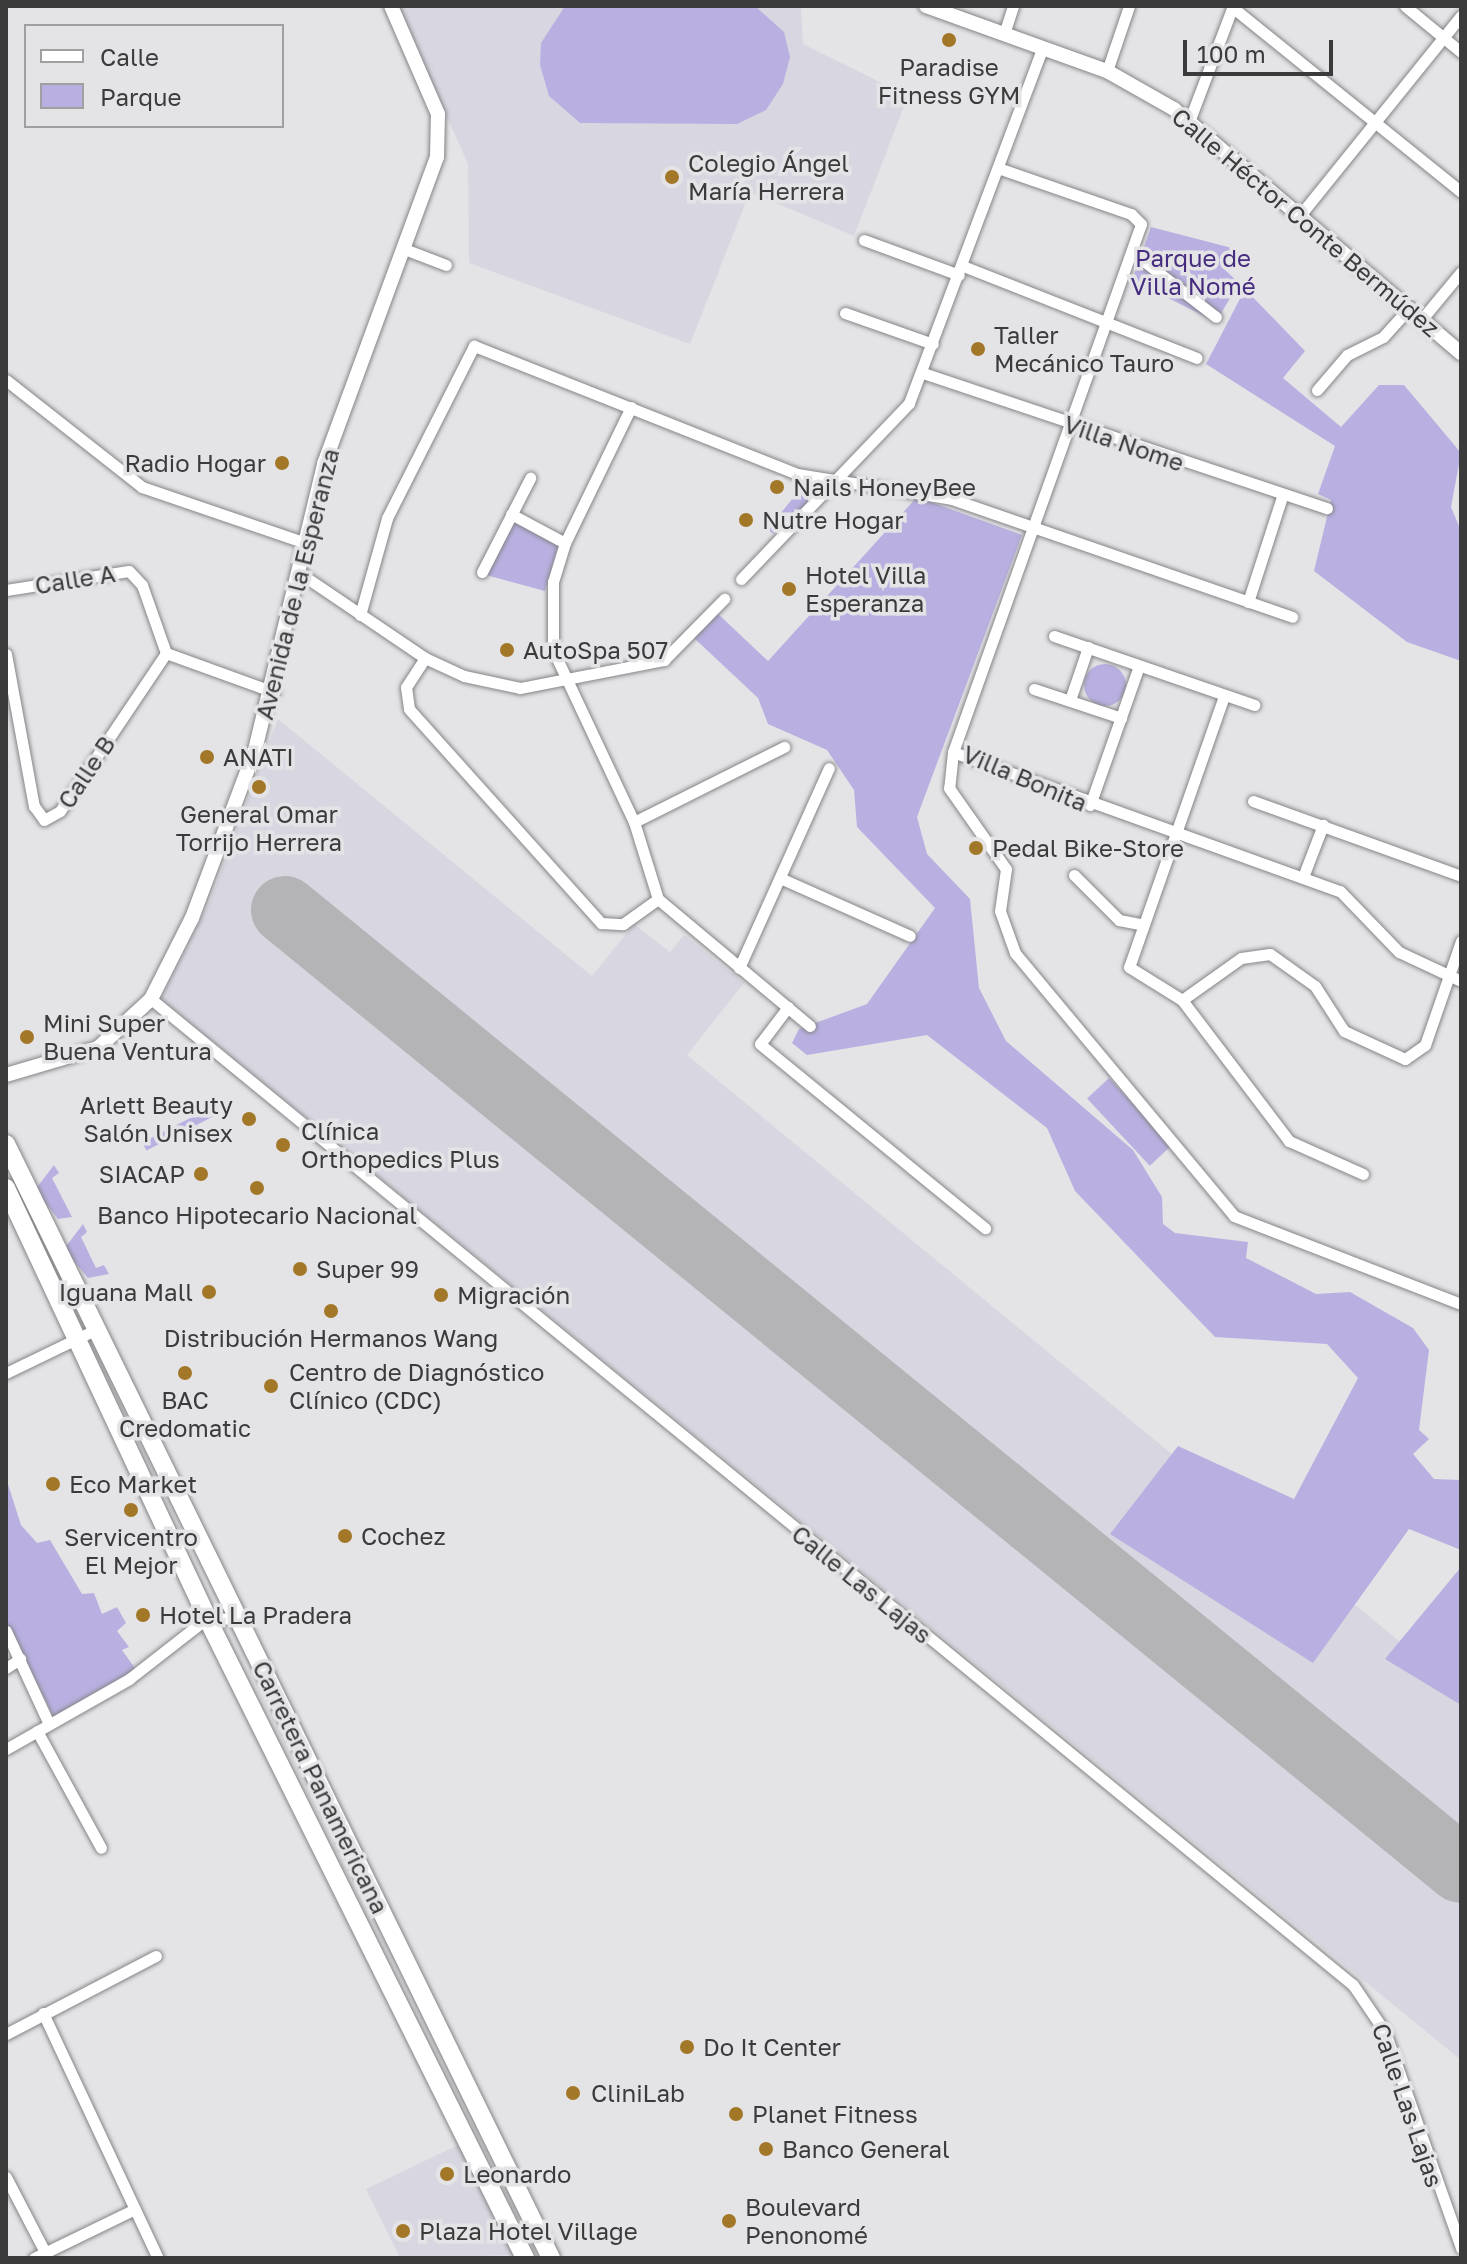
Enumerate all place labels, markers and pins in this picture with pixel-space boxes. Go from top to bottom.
marker: Paradise Fitness GYM [940,31,958,49]
place label: Paradise Fitness GYM [878,53,1020,109]
place label: Colegio Ángel María Herrera [688,149,849,205]
marker: Colegio Ángel María Herrera [663,168,681,186]
place label: Taller Mecánico Tauro [994,321,1174,377]
marker: Taller Mecánico Tauro [969,340,987,358]
place label: Radio Hogar [124,449,266,477]
marker: Radio Hogar [273,454,291,472]
place label: Nails HoneyBee [793,473,976,501]
marker: Nails HoneyBee [768,478,786,496]
place label: Nutre Hogar [762,506,904,534]
marker: Nutre Hogar [737,511,755,529]
place label: Hotel Villa Esperanza [805,561,926,617]
marker: Hotel Villa Esperanza [780,580,798,598]
place label: AutoSpa 507 [523,636,668,664]
marker: AutoSpa 507 [498,641,516,659]
place label: ANATI [223,743,294,771]
marker: ANATI [198,748,216,766]
marker: General Omar Torrijo Herrera [250,778,268,796]
place label: General Omar Torrijo Herrera [176,800,342,856]
place label: Pedal Bike-Store [992,834,1184,862]
marker: Pedal Bike-Store [967,839,985,857]
place label: Mini Super Buena Ventura [43,1009,212,1065]
marker: Mini Super Buena Ventura [18,1028,36,1046]
place label: Arlett Beauty Salón Unisex [80,1091,233,1147]
marker: Arlett Beauty Salón Unisex [240,1110,258,1128]
place label: Clínica Orthopedics Plus [301,1117,500,1173]
marker: Clínica Orthopedics Plus [272,1134,294,1156]
place label: SIACAP [99,1160,185,1188]
marker: SIACAP [192,1165,210,1183]
marker: Banco Hipotecario Nacional [248,1179,266,1197]
place label: Banco Hipotecario Nacional [97,1201,417,1229]
place label: Super 99 [316,1255,419,1283]
marker: Super 99 [291,1260,309,1278]
place label: Iguana Mall [59,1278,193,1306]
place label: Migración [457,1281,570,1309]
marker: Iguana Mall [200,1283,218,1301]
marker: Migración [432,1286,450,1304]
marker: Distribución Hermanos Wang [322,1302,340,1320]
place label: Distribución Hermanos Wang [164,1324,498,1352]
place label: Centro de Diagnóstico Clínico (CDC) [289,1358,545,1414]
marker: BAC Credomatic [176,1364,194,1382]
marker: Centro de Diagnóstico Clínico (CDC) [260,1375,282,1397]
place label: BAC Credomatic [119,1386,251,1442]
place label: Eco Market [69,1470,197,1498]
marker: Eco Market [44,1475,62,1493]
marker: Servicentro El Mejor [122,1501,140,1519]
place label: Cochez [361,1522,446,1550]
place label: Servicentro El Mejor [64,1523,198,1579]
marker: Cochez [336,1527,354,1545]
place label: Hotel La Pradera [159,1601,352,1629]
marker: Hotel La Pradera [134,1606,152,1624]
place label: Do It Center [703,2033,841,2061]
marker: Do It Center [678,2038,696,2056]
place label: CliniLab [591,2079,685,2107]
marker: CliniLab [562,2082,584,2104]
place label: Planet Fitness [752,2100,918,2128]
marker: Planet Fitness [727,2105,745,2123]
place label: Banco General [782,2135,950,2163]
marker: Banco General [757,2140,775,2158]
place label: Leonardo [463,2160,571,2188]
marker: Leonardo [438,2165,456,2183]
place label: Boulevard Penonomé [745,2193,868,2249]
marker: Boulevard Penonomé [720,2212,738,2230]
place label: Plaza Hotel Village [419,2217,638,2245]
marker: Plaza Hotel Village [394,2222,412,2240]

